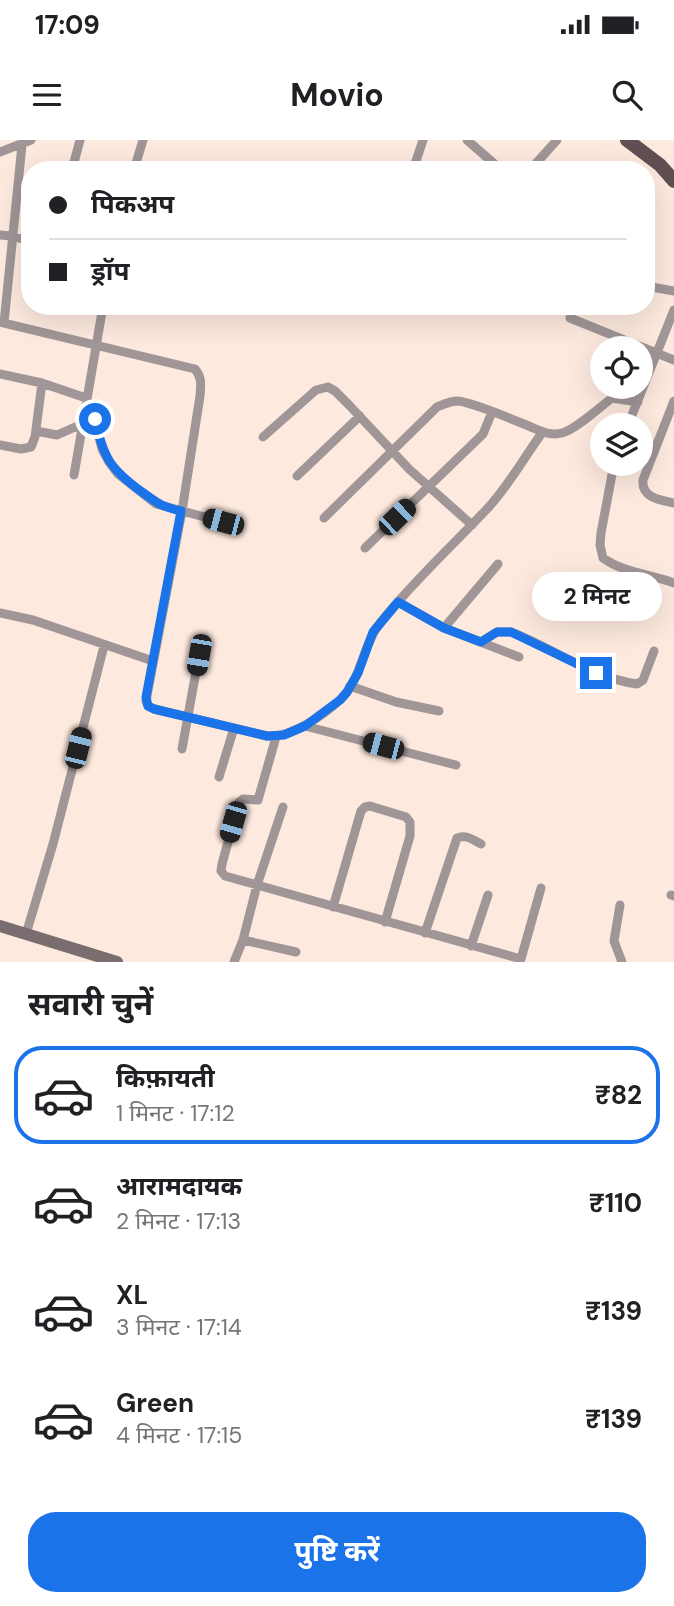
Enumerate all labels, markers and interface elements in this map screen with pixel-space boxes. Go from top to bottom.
text: 17:09 [35,8,100,42]
text: Movio [290,74,384,116]
icon: menu [28,76,66,114]
icon: search [608,76,646,114]
text: पिकअप [91,187,174,221]
text: ड्रॉप [91,254,129,288]
map controls [590,336,653,476]
button: locate [590,336,653,399]
route start [79,403,111,435]
button: layers [590,413,653,476]
car [375,495,420,539]
car [200,506,247,538]
callout: 2 मिनट [531,572,661,620]
text: 2 मिनट [564,581,630,611]
car [186,632,213,678]
route end [580,657,612,689]
car [63,725,94,771]
car [360,730,407,762]
car [218,799,249,845]
text: सवारी चुनें [28,983,153,1025]
text: किफ़ायती [116,1061,215,1095]
icon: car [32,1064,95,1127]
text: ₹82 [595,1078,642,1112]
text: 1 मिनट · 17:12 [116,1098,235,1128]
text: आरामदायक [116,1169,242,1203]
icon: car [32,1172,95,1235]
text: ₹110 [589,1186,642,1220]
text: 2 मिनट · 17:13 [116,1206,241,1236]
text: XL [116,1278,148,1312]
icon: car [32,1280,95,1343]
text: ₹139 [585,1294,642,1328]
text: 3 मिनट · 17:14 [116,1312,242,1342]
text: Green [116,1386,194,1420]
icon: car [32,1388,95,1451]
text: ₹139 [585,1402,642,1436]
text: 4 मिनट · 17:15 [116,1420,242,1450]
button: पुष्टि करें [28,1512,646,1592]

